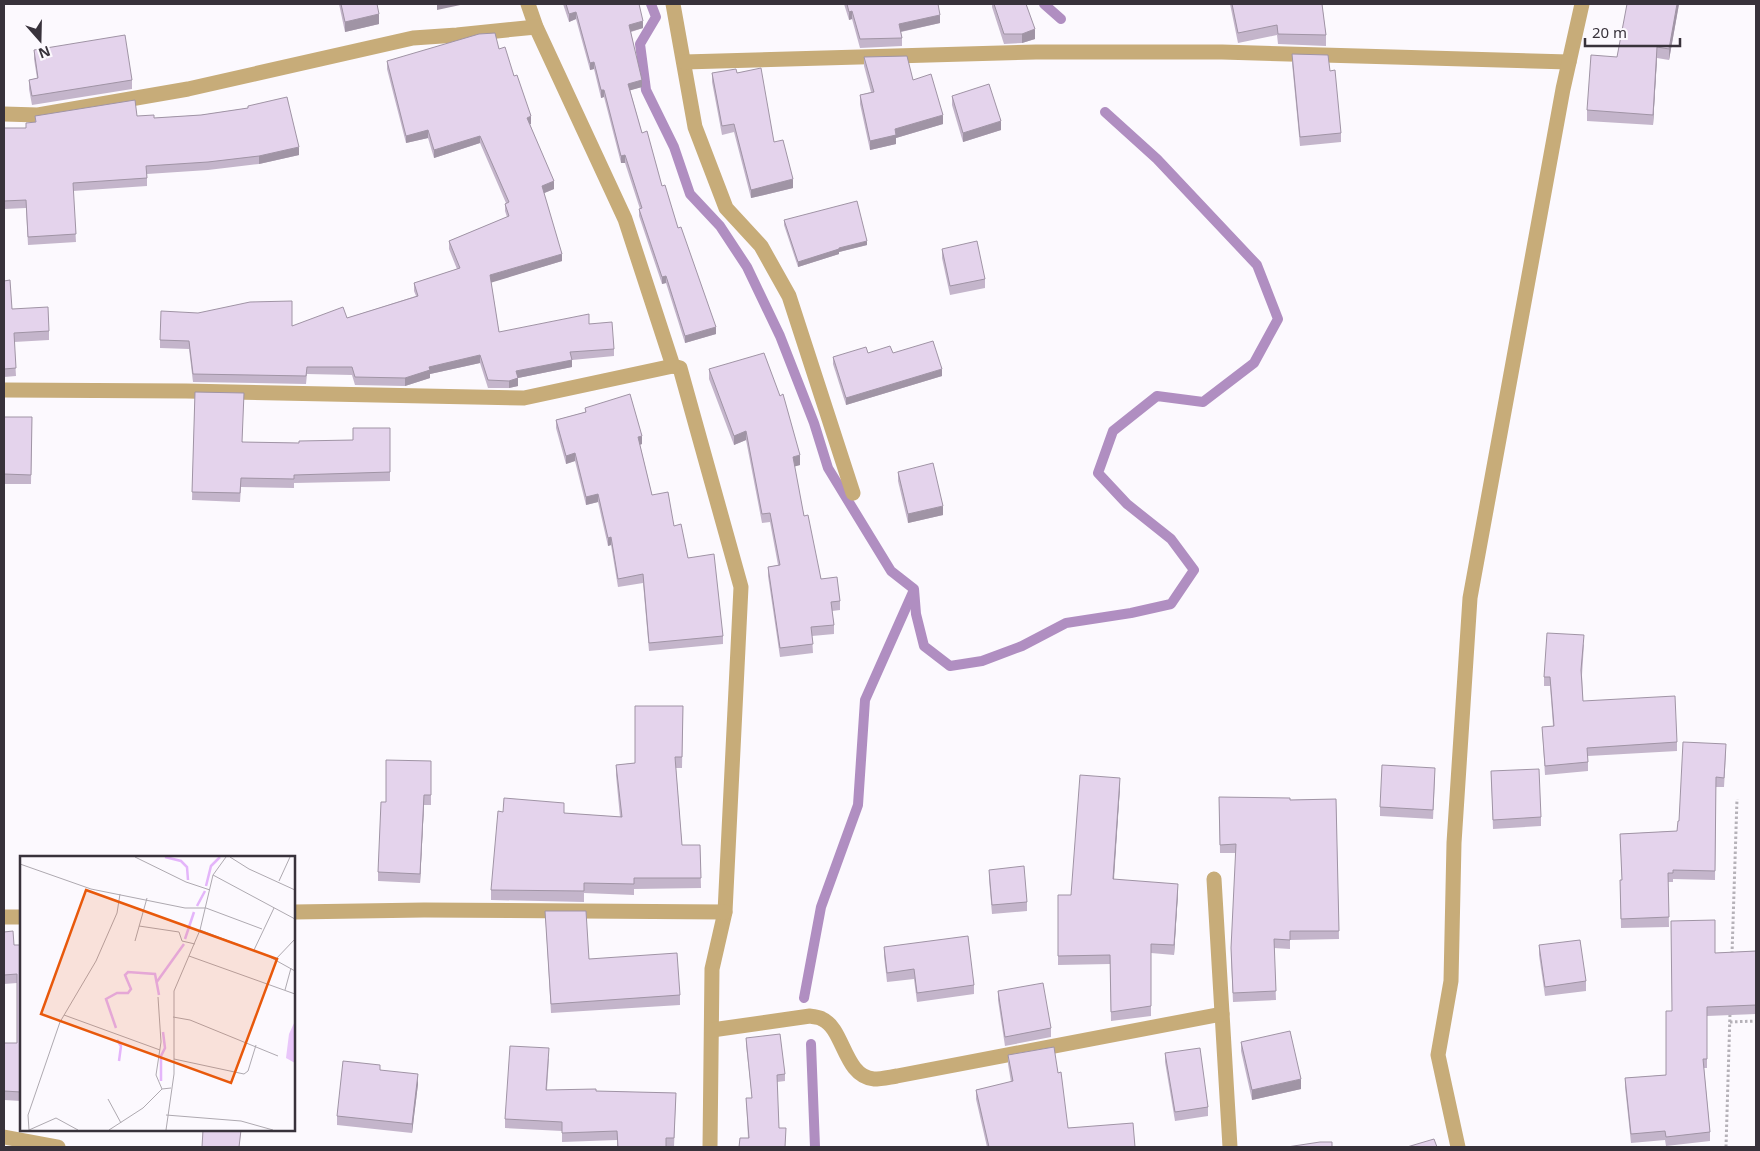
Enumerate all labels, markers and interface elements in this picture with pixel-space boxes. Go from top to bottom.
north arrow [15,15,65,65]
scale bar [1585,15,1680,47]
text: 20 m [1592,22,1627,42]
text: N [36,42,53,64]
inset map [20,856,295,1131]

